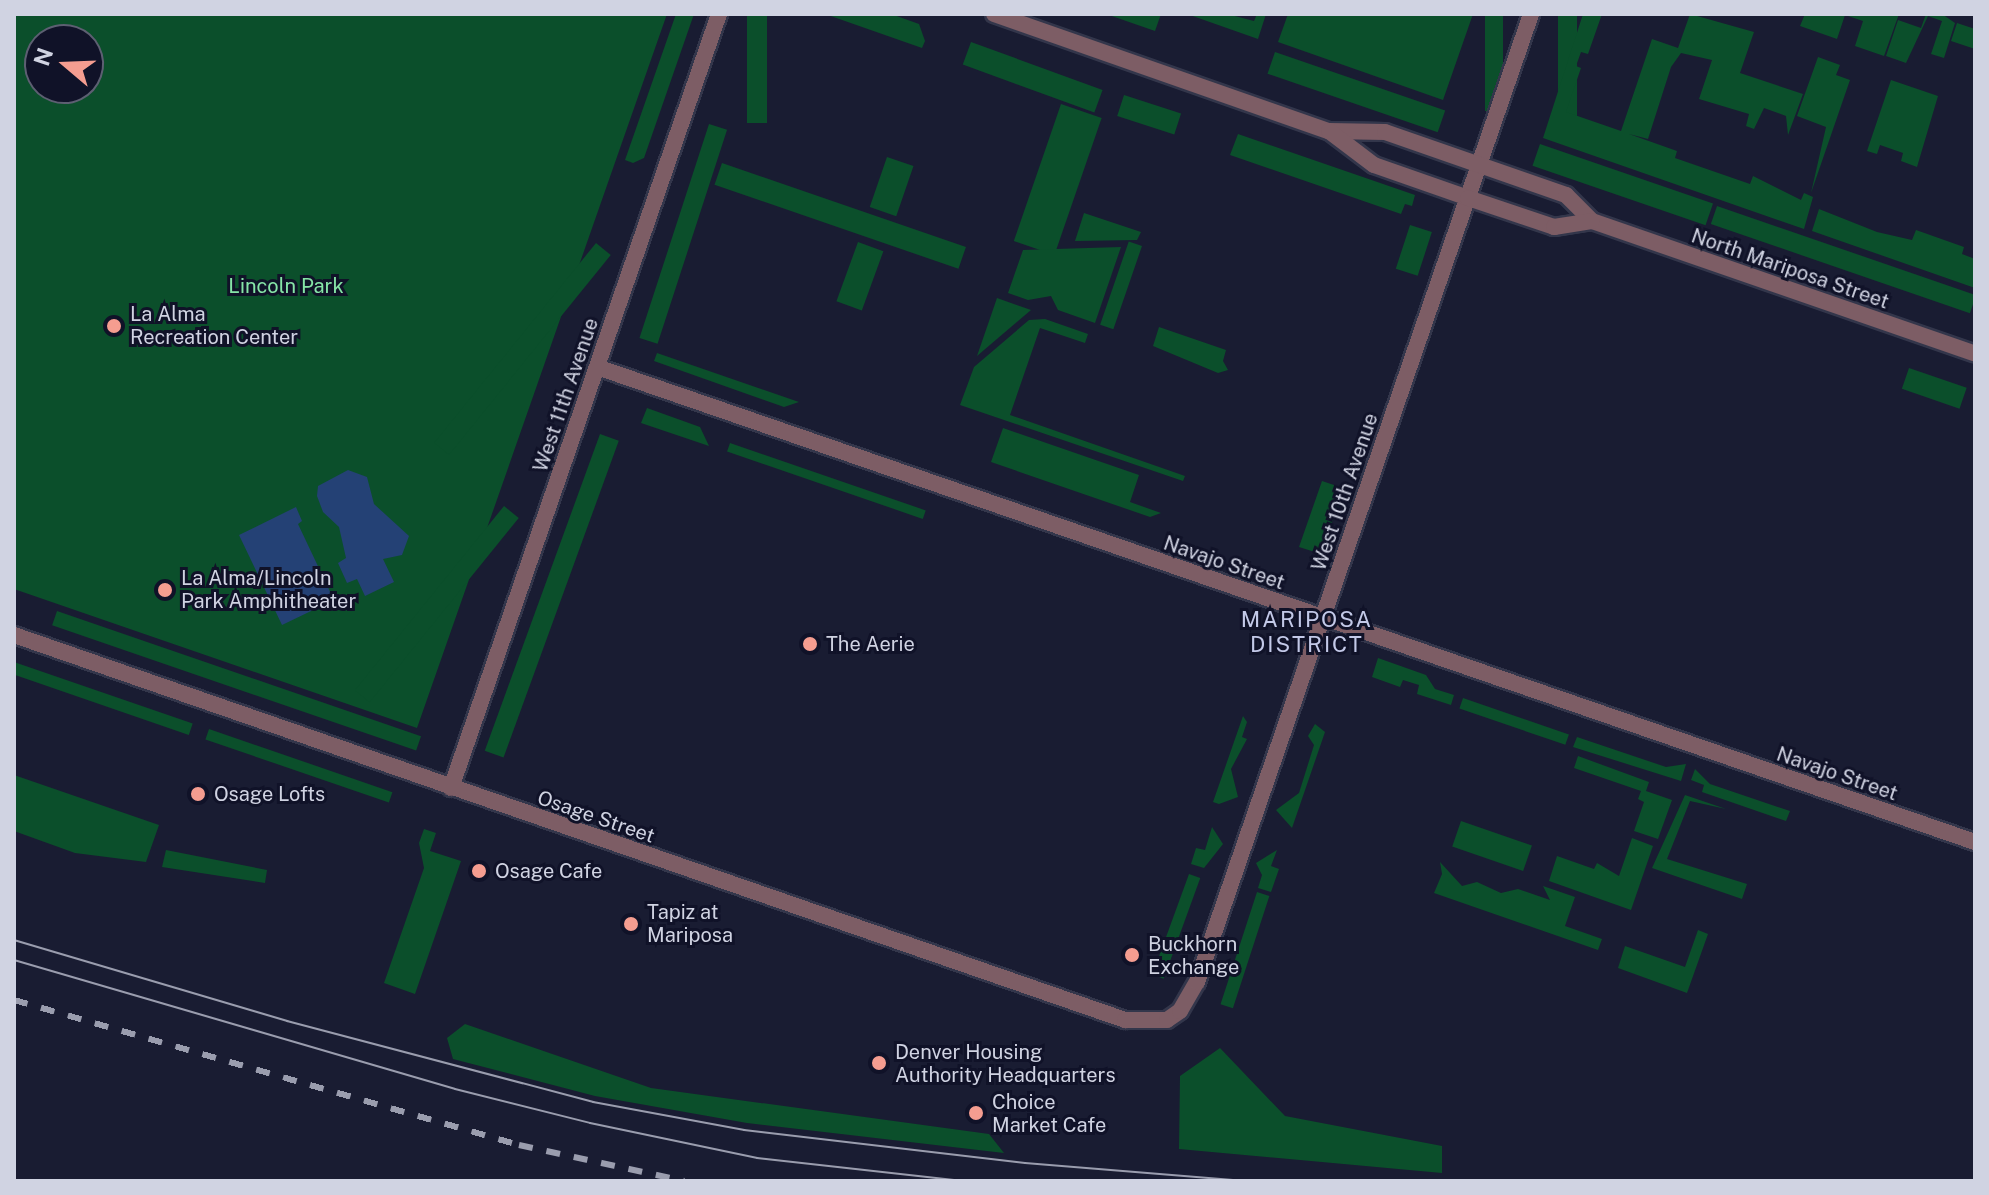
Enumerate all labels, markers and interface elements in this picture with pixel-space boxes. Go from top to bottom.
north arrow [24,24,104,104]
text: N [28,44,58,69]
street label: North Mariposa Street [1688,224,1892,314]
park label: Lincoln Park [228,274,344,298]
place label: La Alma Recreation Center [130,302,298,349]
street label: West 11th Avenue [528,315,604,475]
marker: La Alma Recreation Center [105,317,123,335]
street label: West 10th Avenue [1307,410,1383,574]
street label: Navajo Street [1160,531,1288,595]
place label: La Alma/Lincoln Park Amphitheater [181,566,356,613]
marker: La Alma/Lincoln Park Amphitheater [156,581,174,599]
district label: MARIPOSA DISTRICT [1241,606,1373,658]
place label: The Aerie [826,632,915,656]
marker: The Aerie [801,635,819,653]
street label: Navajo Street [1773,742,1901,806]
place label: Osage Lofts [214,782,325,806]
marker: Osage Lofts [189,785,207,803]
street label: Osage Street [534,786,658,848]
place label: Osage Cafe [495,859,603,883]
marker: Osage Cafe [470,862,488,880]
place label: Tapiz at Mariposa [647,900,733,947]
marker: Tapiz at Mariposa [622,915,640,933]
place label: Buckhorn Exchange [1148,932,1239,979]
marker: Buckhorn Exchange [1123,946,1141,964]
place label: Denver Housing Authority Headquarters [895,1040,1116,1087]
marker: Denver Housing Authority Headquarters [870,1054,888,1072]
place label: Choice Market Cafe [992,1090,1106,1137]
marker: Choice Market Cafe [967,1104,985,1122]

